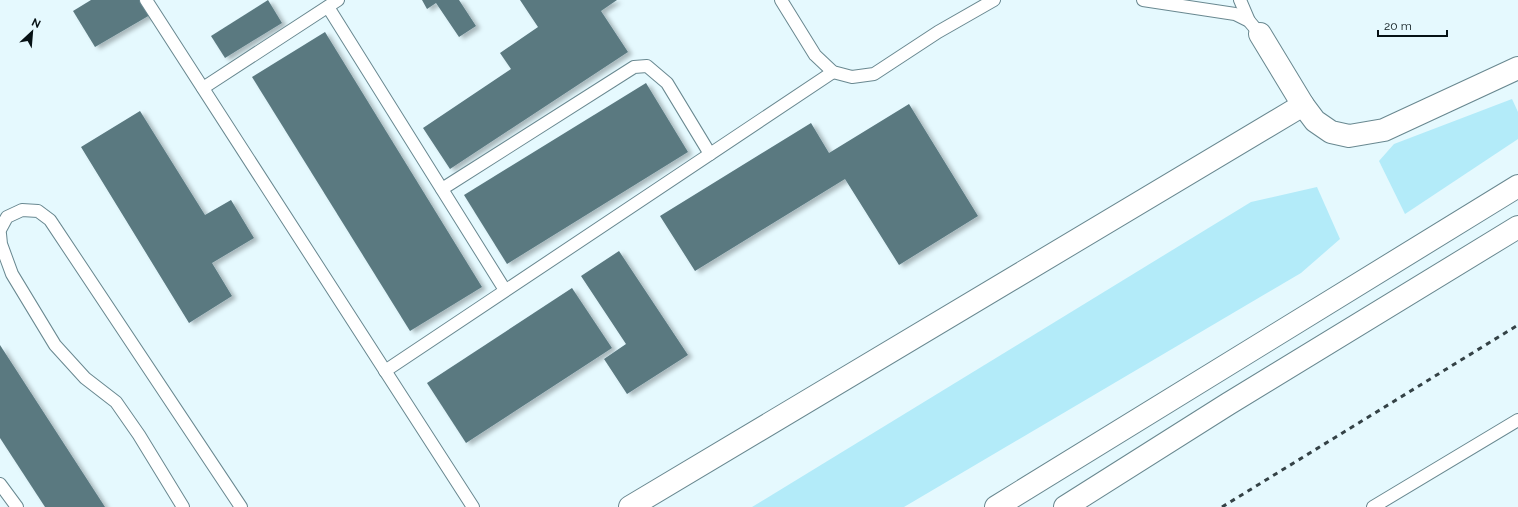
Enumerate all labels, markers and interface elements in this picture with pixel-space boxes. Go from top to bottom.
north arrow [12,12,52,52]
scale bar [1378,12,1447,38]
text: N [30,16,43,31]
text: 20 m [1384,19,1412,33]

